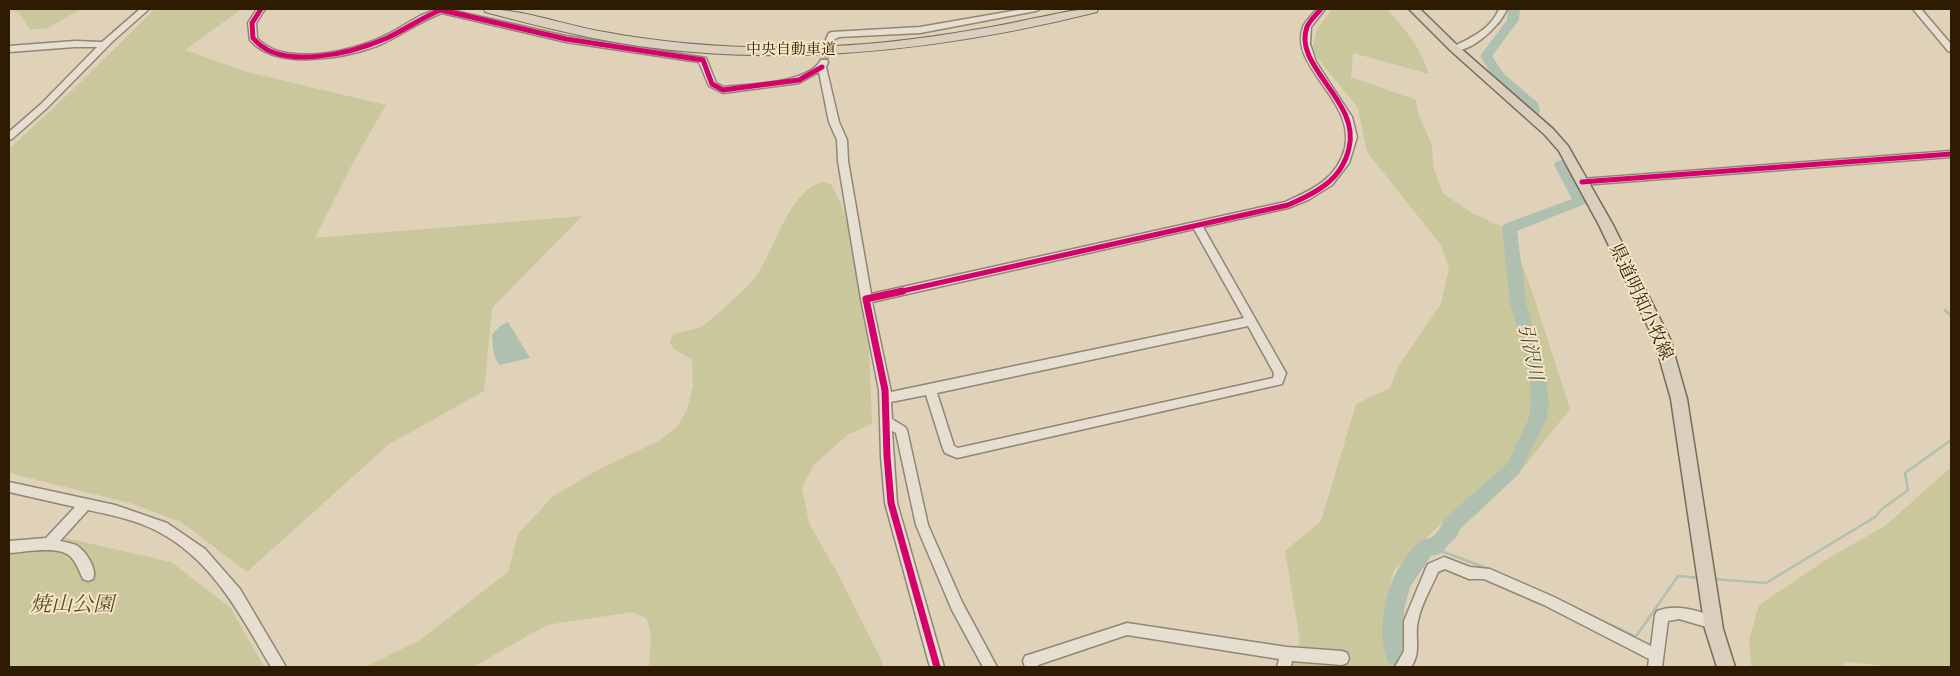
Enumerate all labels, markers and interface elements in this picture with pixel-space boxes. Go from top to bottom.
street label: 中央自動車道 [746,41,836,59]
street label: 県道明知小牧線 [1605,240,1677,364]
water label: 引沢川 [1513,322,1547,382]
park label: 焼山公園 [30,592,114,618]

